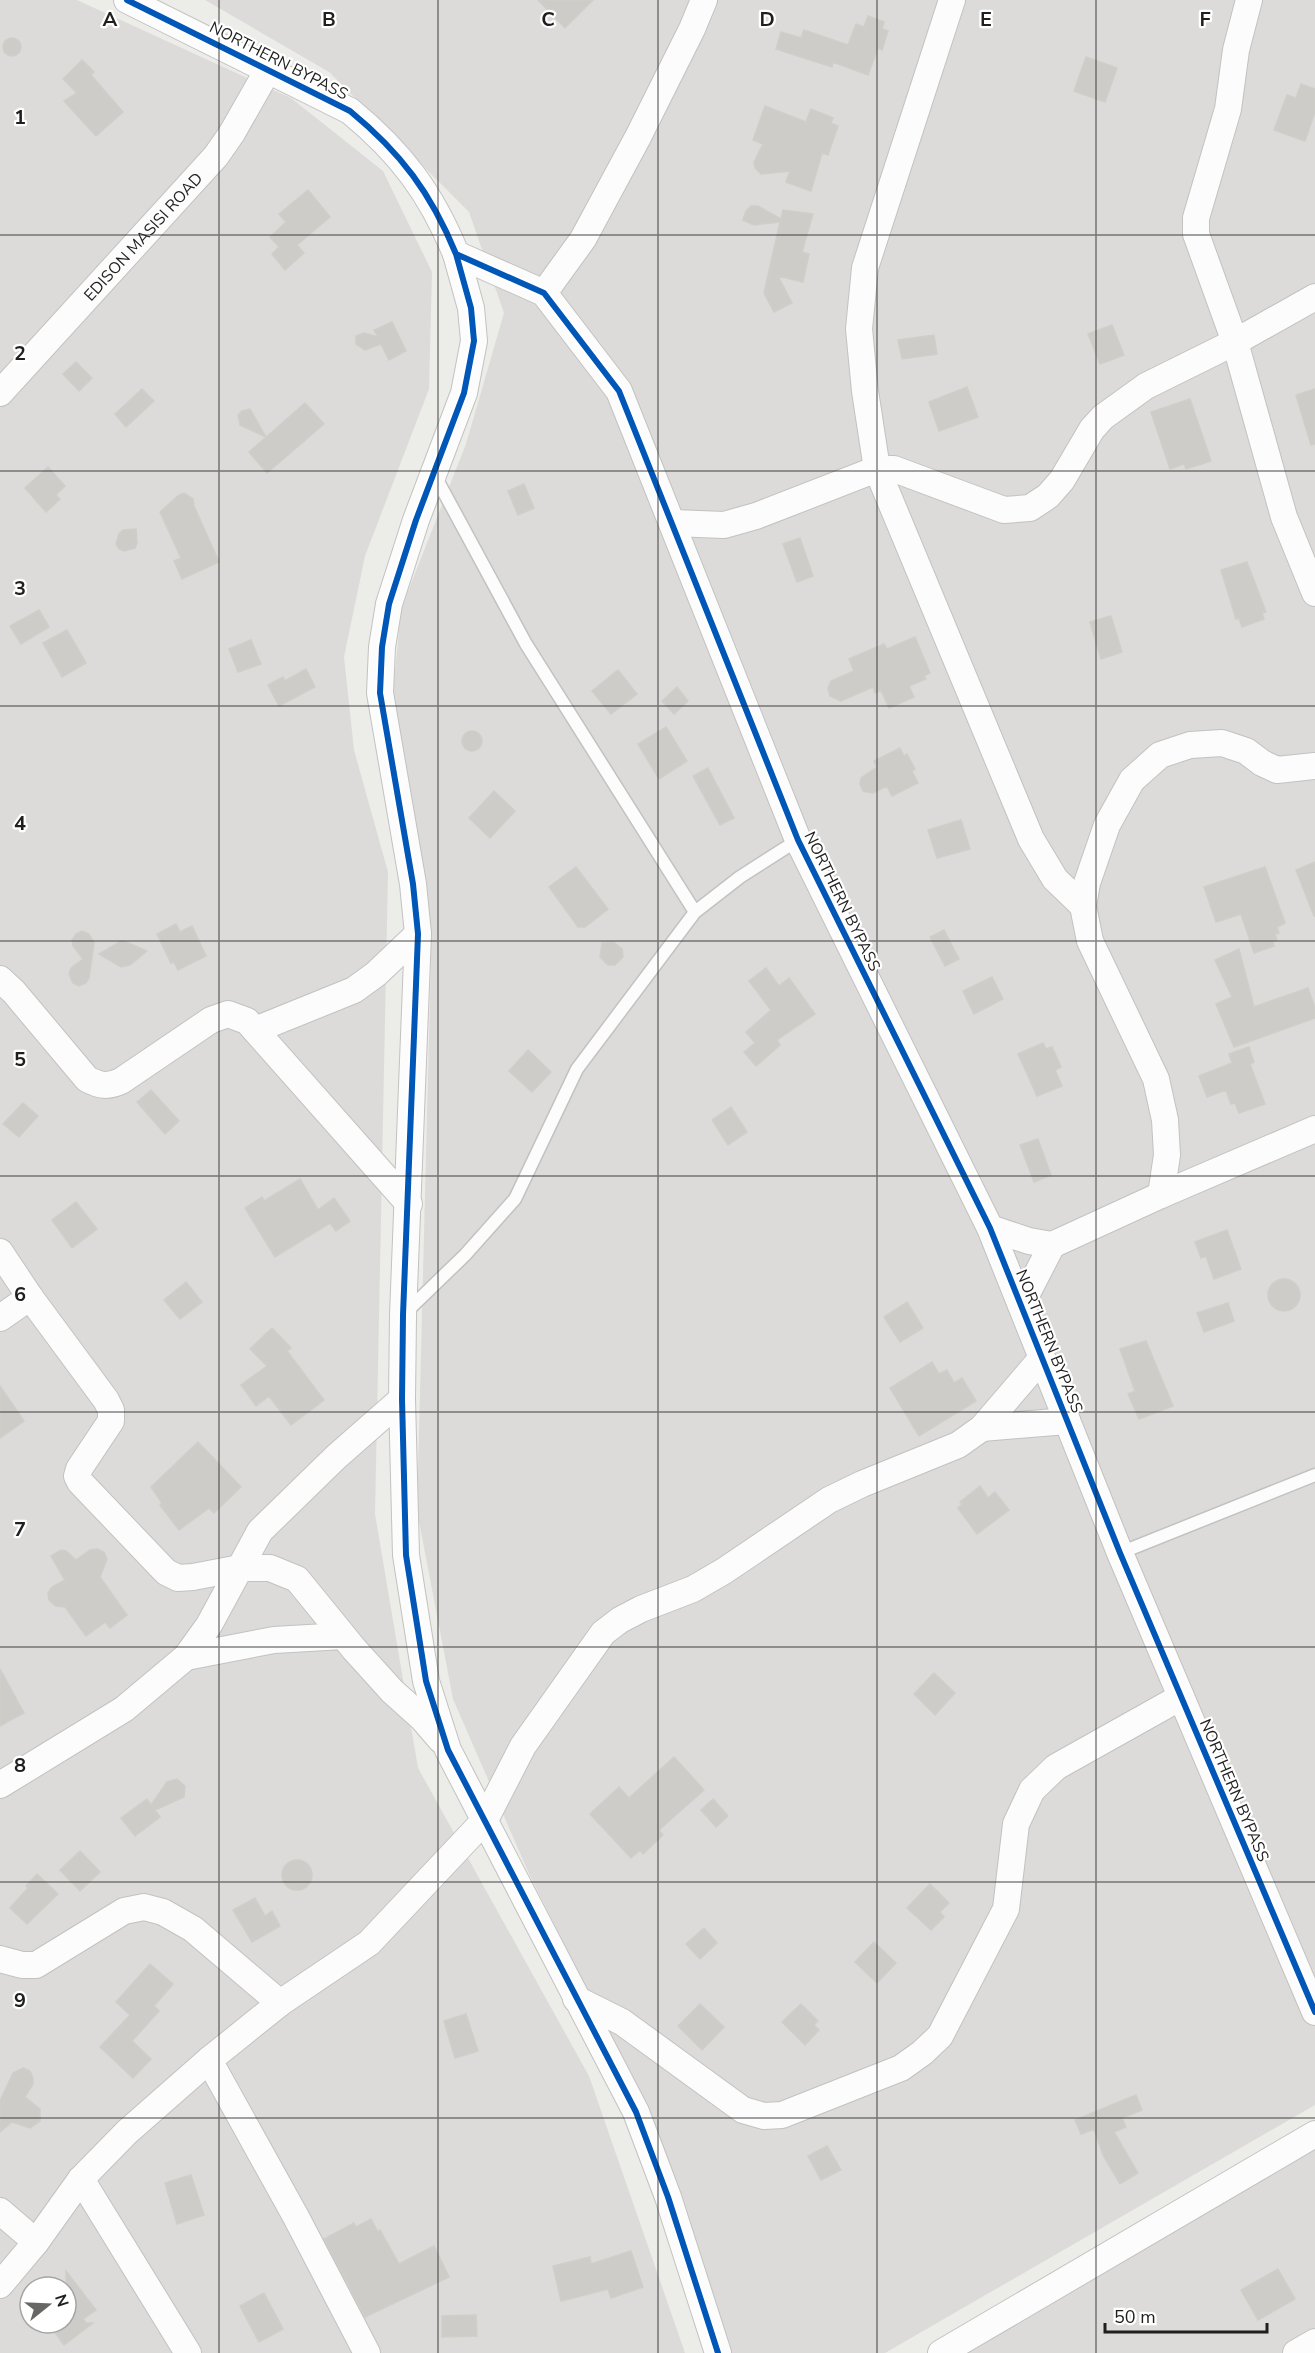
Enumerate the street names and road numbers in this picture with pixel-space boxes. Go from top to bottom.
street label: NORTHERN BYPASS [207,17,351,103]
street label: EDISON MASISI ROAD [79,168,208,306]
street label: NORTHERN BYPASS [799,828,886,975]
street label: NORTHERN BYPASS [1010,1266,1088,1417]
street label: NORTHERN BYPASS [1194,1716,1274,1865]

